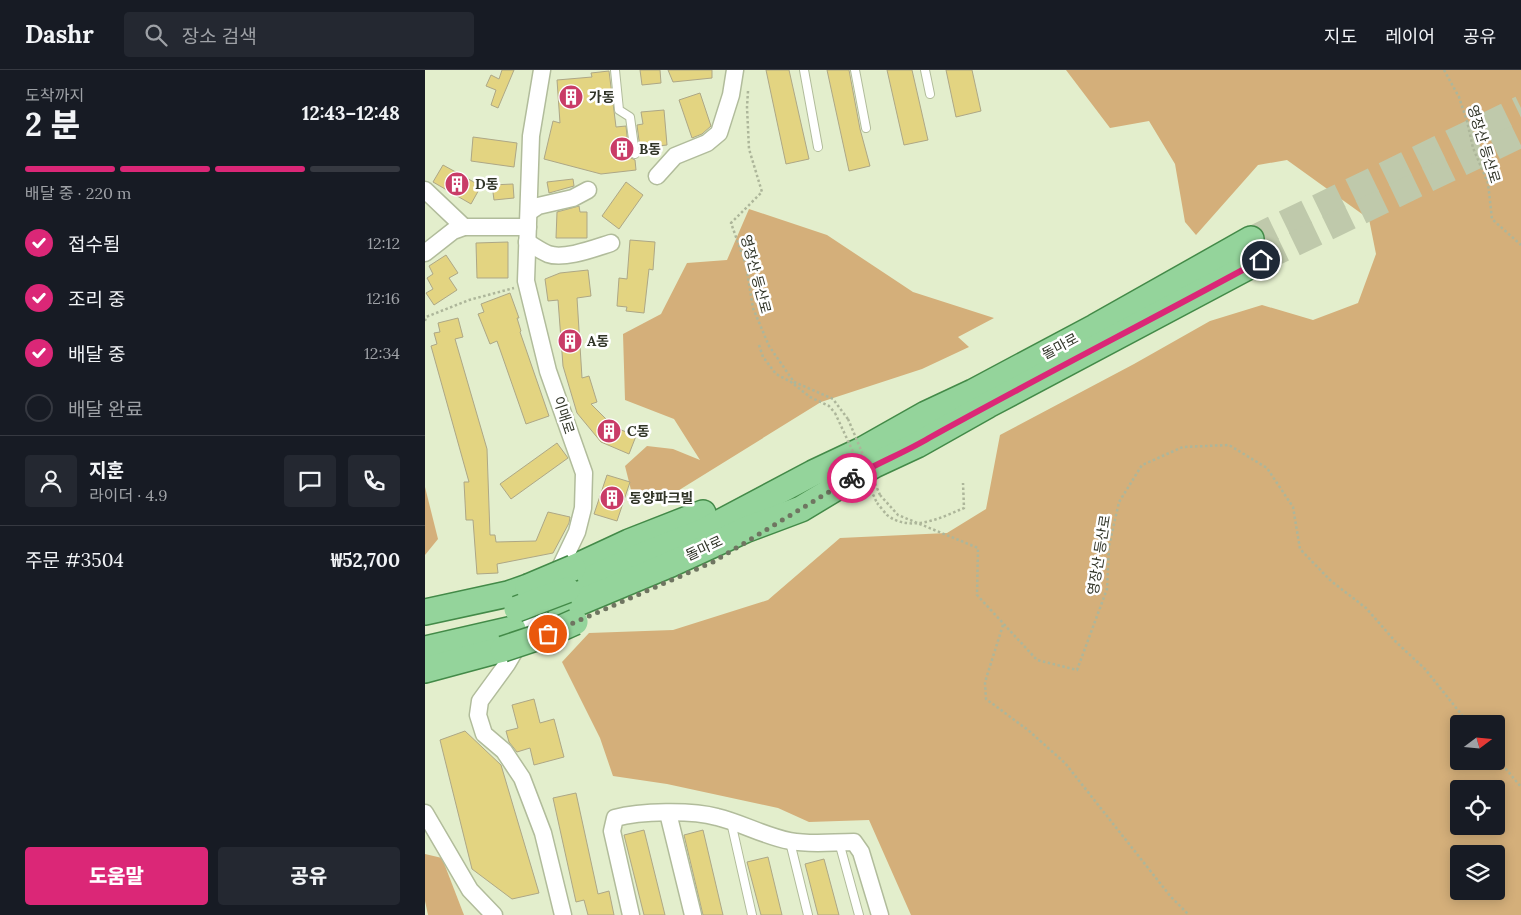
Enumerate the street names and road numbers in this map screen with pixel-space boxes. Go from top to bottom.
street label: 영장산 등산로 [1464,103,1504,185]
street label: 영장산 등산로 [737,233,775,316]
street label: 돌마로 [1039,329,1081,363]
street label: 이매로 [549,394,579,436]
street label: 영장산 등산로 [1084,513,1114,596]
street label: 돌마로 [683,532,725,564]

